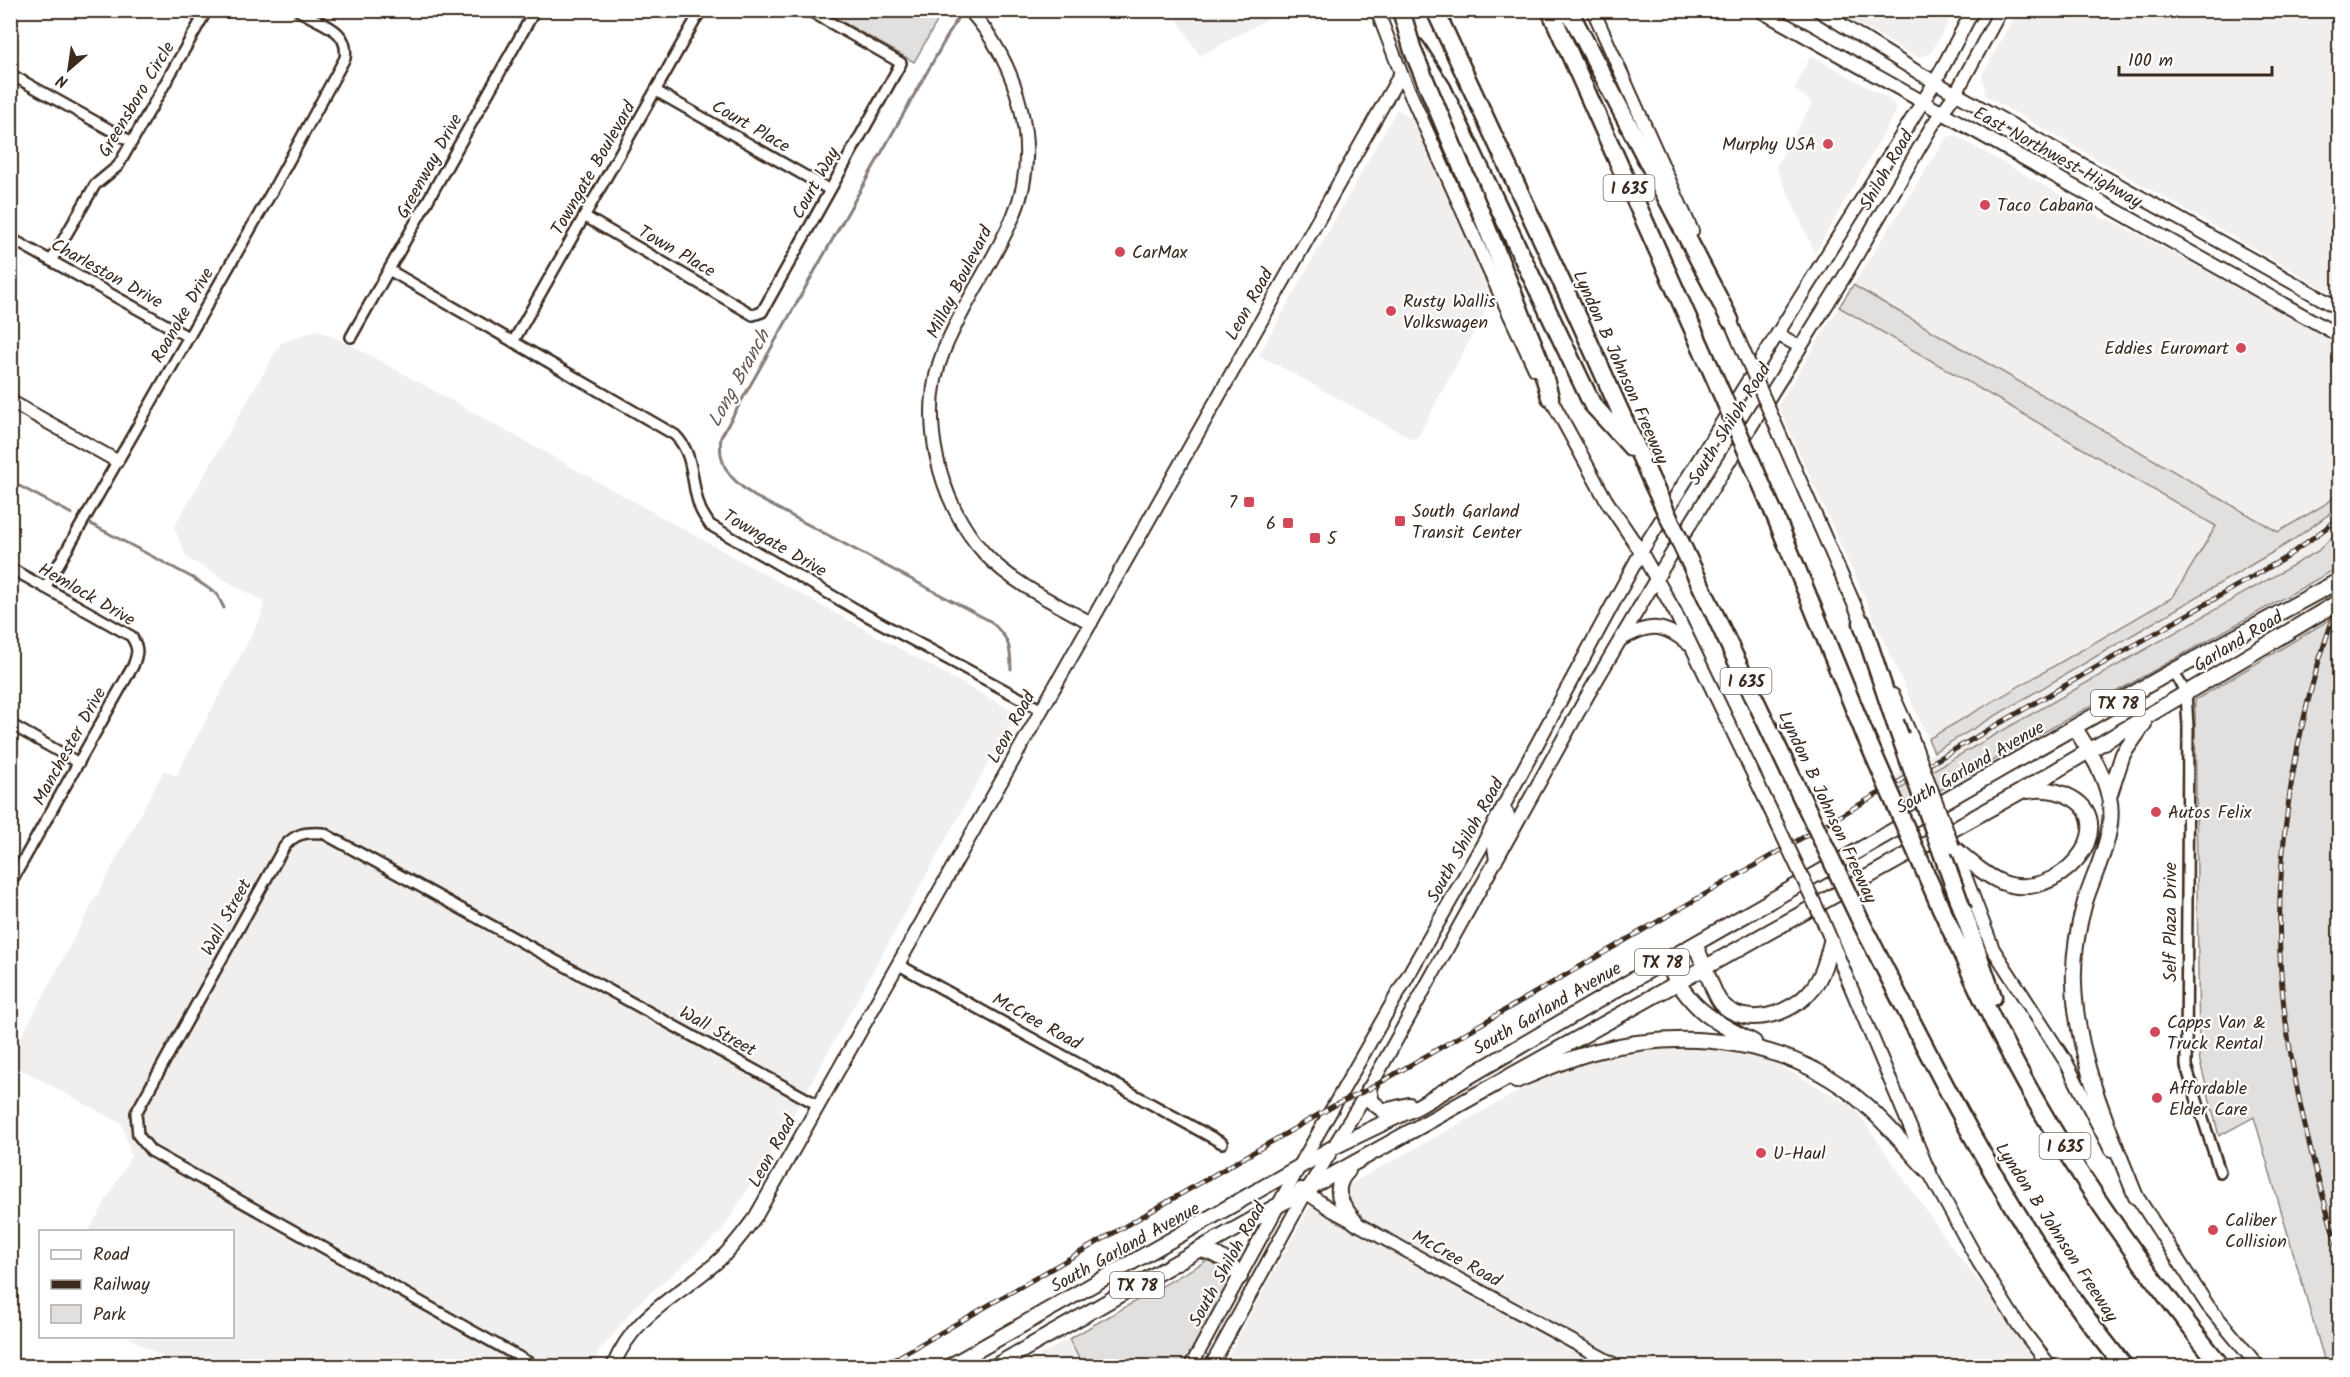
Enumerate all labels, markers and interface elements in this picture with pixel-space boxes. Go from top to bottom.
street label: Greensboro Circle [91,36,183,163]
north arrow [39,39,99,99]
scale bar [2119,39,2272,77]
text: 100 m [2128,47,2173,76]
text: N [52,67,73,94]
street label: Court Place [706,93,795,161]
street label: Towngate Boulevard [544,95,645,241]
street label: East Northwest Highway [1967,100,2148,217]
street label: Greenway Drive [389,109,471,225]
street label: Shiloh Road [1852,124,1923,217]
place label: Murphy USA [1722,131,1816,160]
marker: Murphy USA [1821,137,1835,151]
street label: Court Way [785,142,848,225]
road number: I 635 [1604,175,1654,201]
place label: Taco Cabana [1997,192,2094,221]
marker: Taco Cabana [1978,198,1992,212]
street label: Town Place [632,218,721,286]
street label: Millay Boulevard [919,220,1002,344]
street label: Charleston Drive [45,231,168,317]
place label: CarMax [1132,239,1188,268]
marker: CarMax [1113,245,1127,259]
street label: Leon Road [1218,262,1283,346]
street label: Roanoke Drive [144,263,222,369]
street label: Lyndon B Johnson Freeway [1564,266,1676,470]
place label: Rusty Wallis Volkswagen [1403,288,1496,338]
marker: Rusty Wallis Volkswagen [1384,304,1398,318]
water label: Long Branch [700,322,781,434]
place label: Eddies Euromart [2104,335,2230,364]
marker: Eddies Euromart [2234,341,2248,355]
street label: South Shiloh Road [1681,357,1780,492]
place label: 7 [1229,489,1238,518]
marker: 7 [1242,495,1256,509]
place label: South Garland Transit Center [1412,498,1522,548]
street label: Towngate Drive [717,503,832,586]
place label: 6 [1266,510,1276,539]
marker: South Garland Transit Center [1393,514,1407,528]
marker: 6 [1281,516,1295,530]
place label: 5 [1327,525,1338,554]
marker: 5 [1308,531,1322,545]
street label: Hemlock Drive [32,556,140,635]
street label: Garland Road [2188,604,2290,681]
road number: I 635 [1720,668,1772,694]
street label: Manchester Drive [26,682,115,811]
street label: Leon Road [980,685,1045,769]
road number: TX 78 [2091,690,2145,716]
street label: Lyndon B Johnson Freeway [1769,707,1884,909]
street label: South Garland Avenue [1891,714,2050,823]
street label: South Shiloh Road [1420,772,1513,909]
place label: Autos Felix [2168,799,2252,828]
marker: Autos Felix [2149,805,2163,819]
street label: Self Plaza Drive [2157,862,2186,982]
street label: Wall Street [194,873,261,962]
road number: TX 78 [1635,949,1689,975]
street label: South Garland Avenue [1468,955,1627,1064]
street label: McCree Road [986,986,1087,1059]
street label: Wall Street [673,999,762,1066]
place label: Capps Van & Truck Rental [2167,1009,2266,1059]
marker: Capps Van & Truck Rental [2148,1025,2162,1039]
place label: Affordable Elder Care [2169,1075,2247,1125]
marker: Affordable Elder Care [2150,1091,2164,1105]
street label: Leon Road [741,1109,806,1193]
road number: I 635 [2040,1133,2090,1159]
street label: Lyndon B Johnson Freeway [1987,1137,2125,1329]
place label: U-Haul [1773,1140,1826,1169]
marker: U-Haul [1754,1146,1768,1160]
street label: South Garland Avenue [1046,1195,1206,1302]
street label: South Shiloh Road [1182,1196,1275,1333]
place label: Caliber Collision [2225,1207,2287,1257]
street label: McCree Road [1406,1223,1507,1296]
marker: Caliber Collision [2206,1223,2220,1237]
legend [39,1230,234,1338]
text: Road [93,1241,130,1270]
text: Railway [93,1271,150,1300]
road number: TX 78 [1110,1272,1164,1298]
text: Park [93,1301,126,1330]

